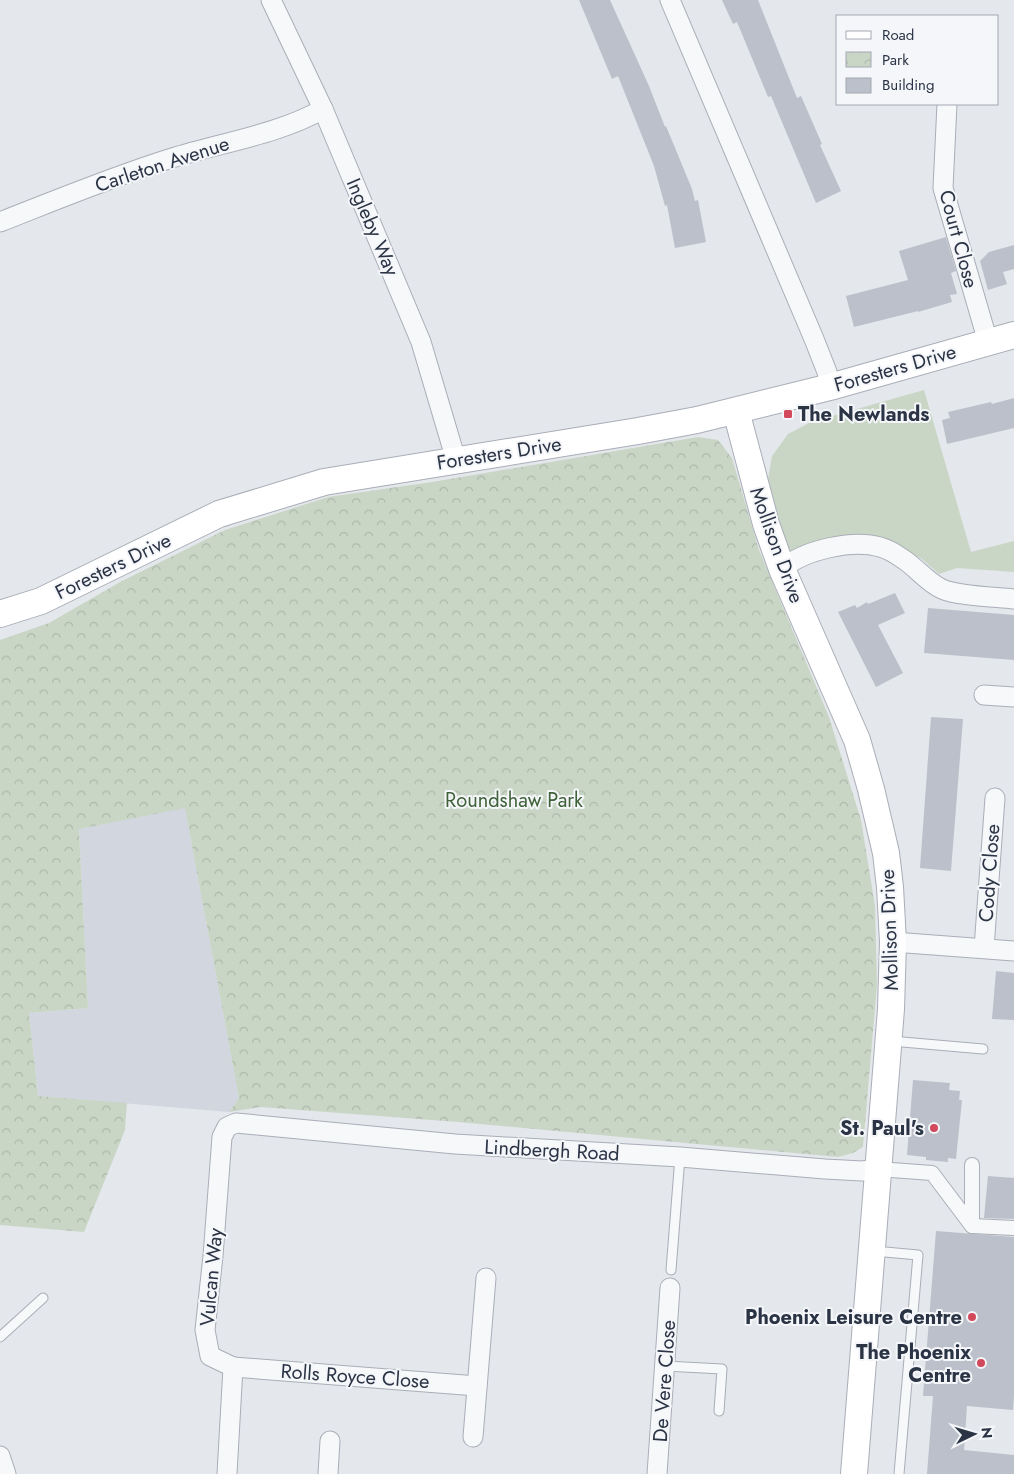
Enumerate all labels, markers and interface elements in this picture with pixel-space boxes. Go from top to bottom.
legend [836,15,999,105]
text: Road [882,24,914,46]
text: Park [882,49,909,71]
text: Building [882,74,934,96]
street label: Carleton Avenue [91,129,233,200]
street label: Ingleby Way [339,174,406,281]
street label: Court Close [932,187,986,291]
street label: Foresters Drive [831,337,960,400]
place label: The Newlands [798,400,929,429]
marker: The Newlands [782,408,794,420]
street label: Foresters Drive [435,429,563,478]
street label: Mollison Drive [742,483,811,607]
street label: Foresters Drive [50,526,176,607]
park label: Roundshaw Park [445,786,583,815]
street label: Cody Close [972,823,1007,923]
street label: Mollison Drive [873,869,906,991]
place label: St. Paul's [840,1114,924,1143]
marker: St. Paul's [928,1122,940,1134]
street label: Lindbergh Road [484,1132,620,1169]
street label: Vulcan Way [193,1226,230,1327]
place label: Phoenix Leisure Centre [745,1303,962,1332]
marker: Phoenix Leisure Centre [966,1311,978,1323]
street label: De Vere Close [646,1319,683,1443]
place label: The Phoenix Centre [856,1338,971,1390]
street label: Rolls Royce Close [280,1357,430,1396]
marker: The Phoenix Centre [975,1357,987,1369]
north arrow [949,1409,999,1459]
text: N [977,1426,997,1439]

